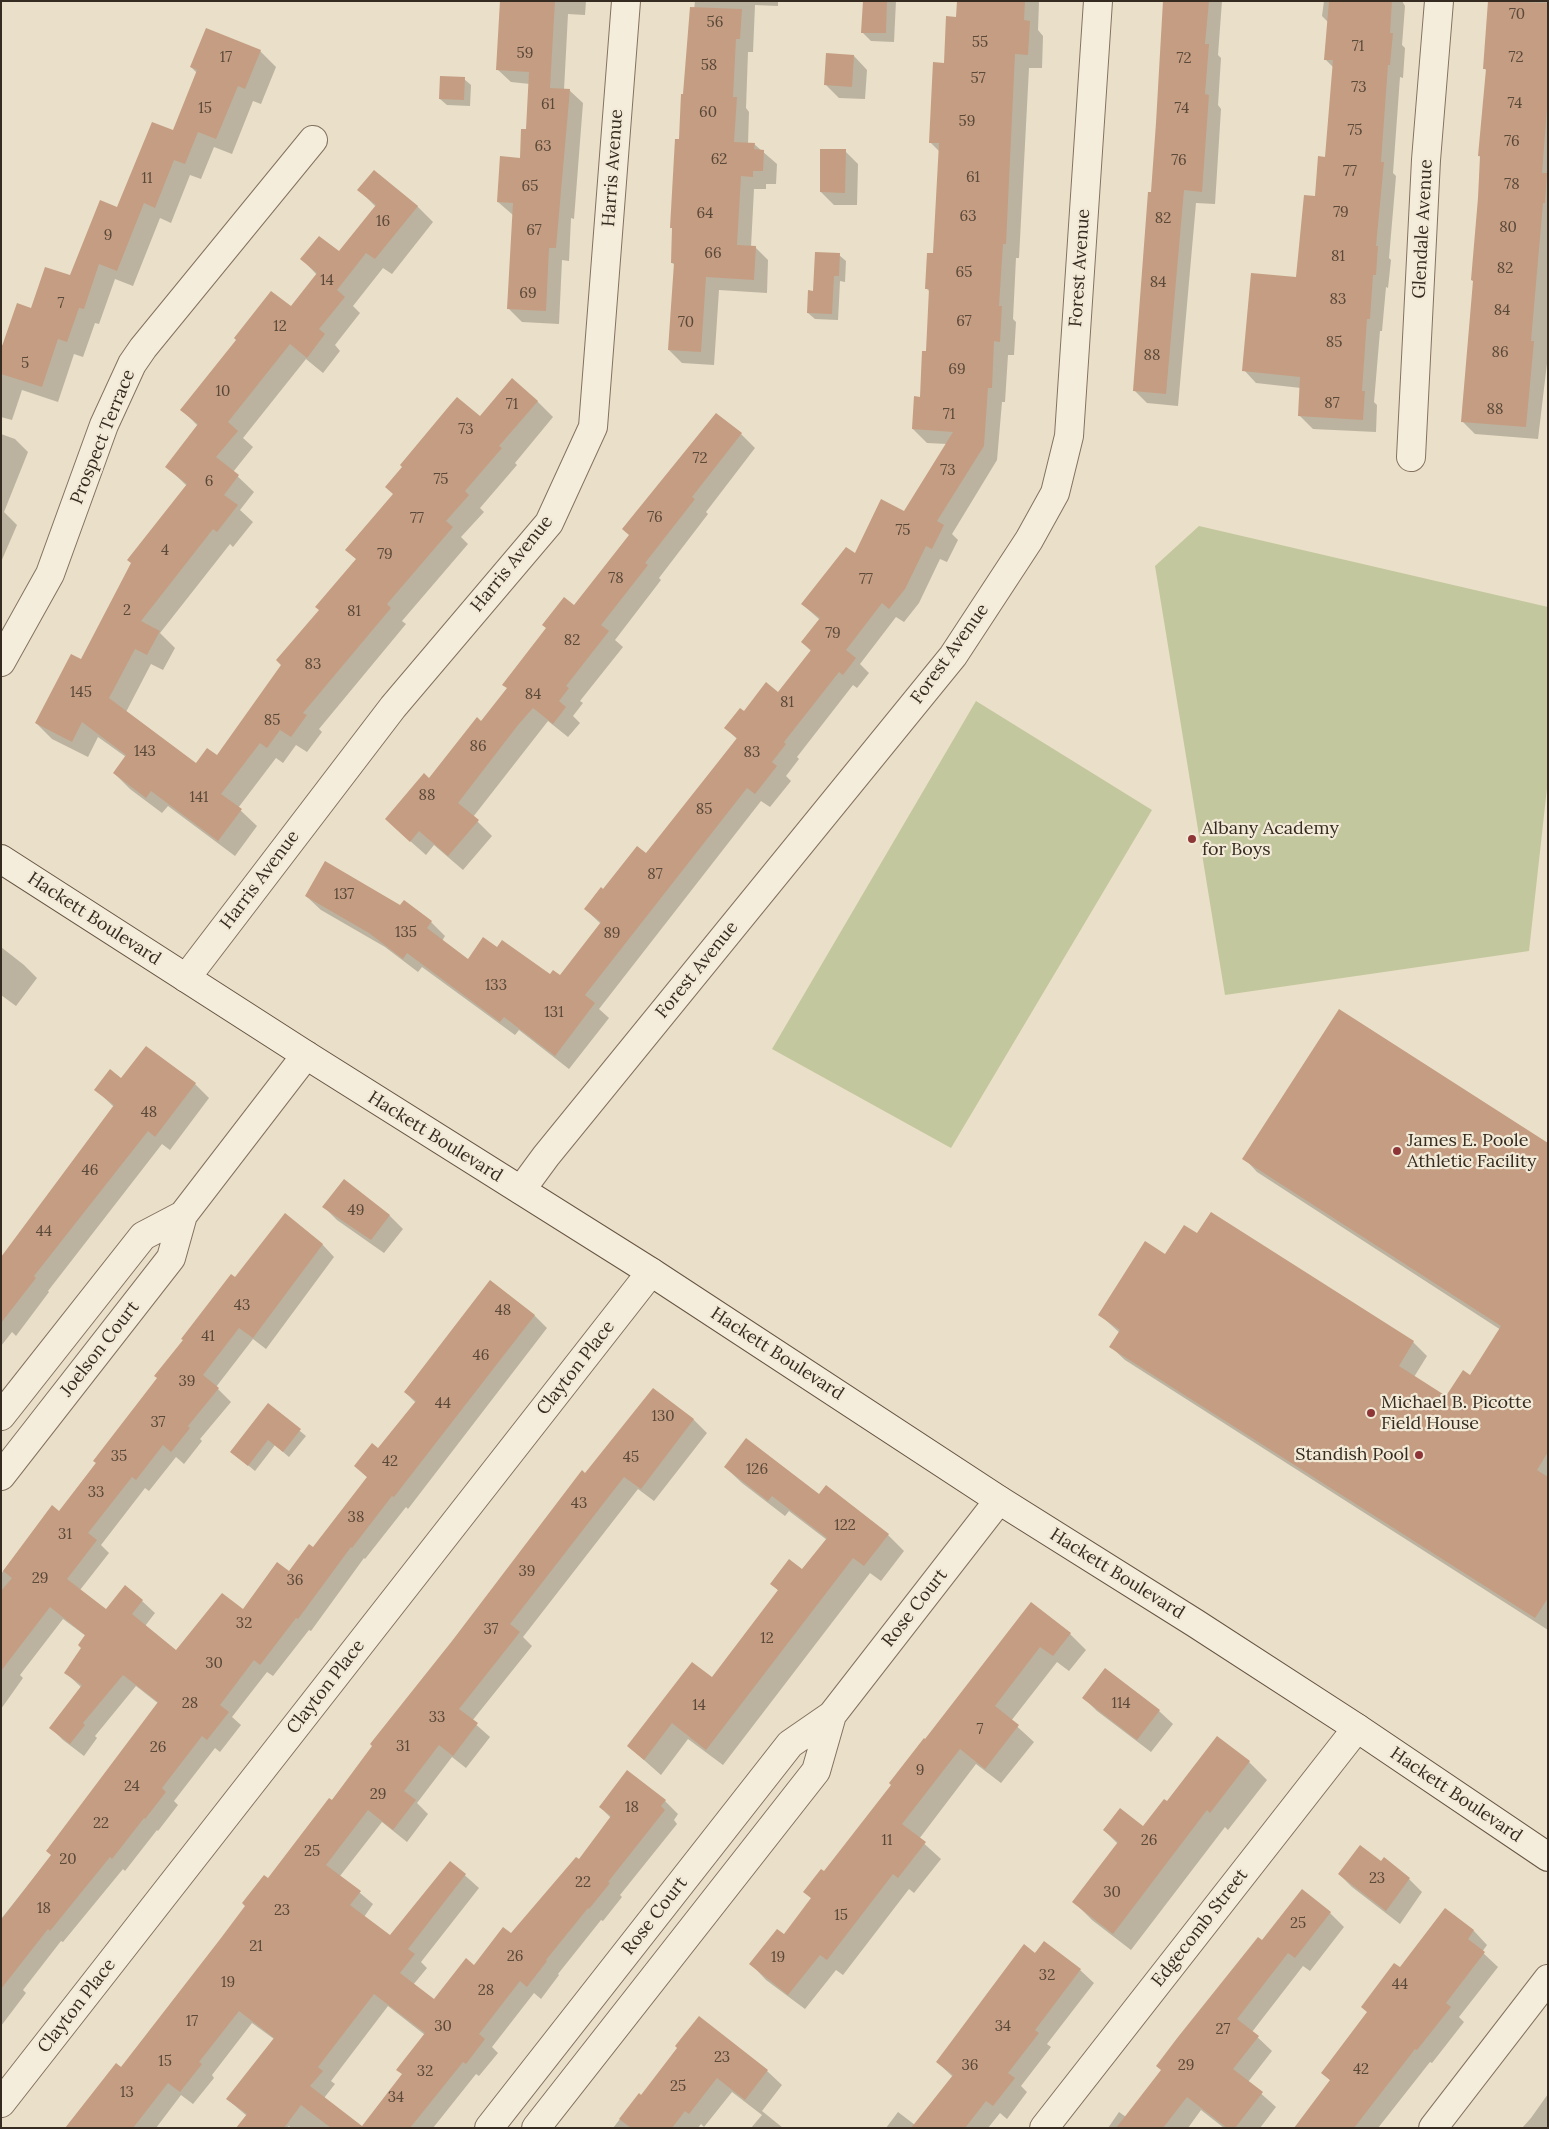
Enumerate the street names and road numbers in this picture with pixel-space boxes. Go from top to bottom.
street label: Harris Avenue [598,108,628,228]
street label: Glendale Avenue [1409,159,1437,299]
street label: Forest Avenue [1065,208,1095,328]
street label: Prospect Terrace [66,366,140,508]
street label: Harris Avenue [466,511,558,617]
street label: Forest Avenue [906,600,994,708]
street label: Harris Avenue [216,826,304,934]
street label: Hackett Boulevard [23,868,165,970]
street label: Forest Avenue [651,917,743,1023]
street label: Hackett Boulevard [364,1087,506,1187]
street label: Joelson Court [56,1297,144,1401]
street label: Hackett Boulevard [706,1303,848,1405]
street label: Clayton Place [533,1317,619,1419]
street label: Hackett Boulevard [1046,1524,1188,1624]
street label: Rose Court [878,1565,952,1651]
street label: Clayton Place [283,1636,369,1738]
street label: Hackett Boulevard [1386,1743,1526,1847]
street label: Edgecomb Street [1147,1865,1253,1991]
street label: Rose Court [618,1873,692,1959]
street label: Clayton Place [34,1955,120,2057]

